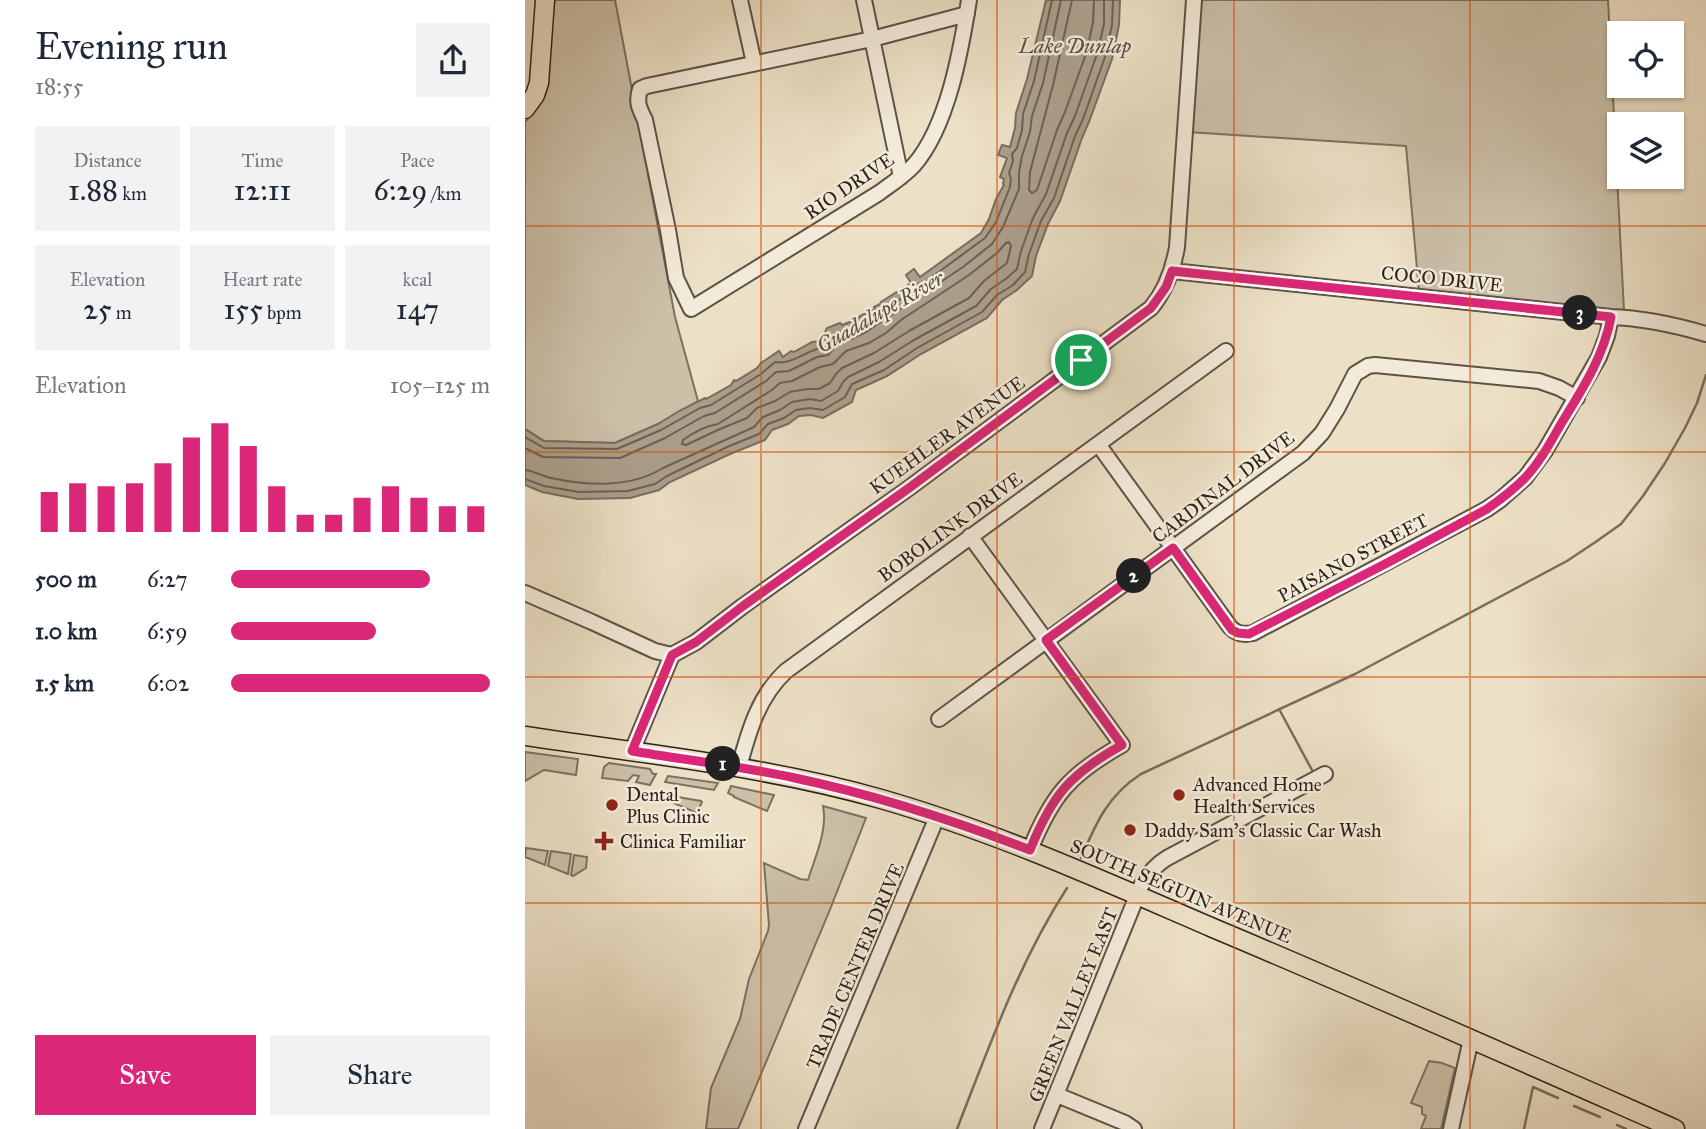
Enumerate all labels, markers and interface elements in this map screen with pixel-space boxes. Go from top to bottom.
map controls [1607,21,1684,189]
button: locate [1607,21,1684,98]
text: Evening run [35,23,228,69]
button: share [416,23,490,97]
water label: Lake Dunlap [1018,33,1132,59]
text: 18:55 [35,72,84,100]
button: layers [1607,112,1684,189]
street label: RIO DRIVE [800,147,898,224]
text: Distance [73,149,142,172]
text: Time [241,149,284,172]
text: Pace [400,149,435,172]
text: 1.88 [68,172,118,208]
text: 12:11 [234,172,291,208]
text: 6:29 [374,172,427,208]
text: km [118,182,147,205]
text: /km [427,182,461,205]
street label: COCO DRIVE [1380,261,1504,297]
water label: Guadalupe River [812,264,949,359]
text: Elevation [70,268,145,291]
text: Heart rate [223,268,302,291]
text: kcal [403,268,432,291]
text: 25 [83,291,112,327]
text: 155 [223,291,263,327]
text: 147 [396,291,439,327]
pin: 3 [1563,296,1597,330]
text: m [112,301,132,324]
text: bpm [263,301,302,324]
text: 3 [1576,301,1583,324]
pin [1051,330,1111,390]
icon: arrive [1062,341,1100,379]
text: Elevation [35,371,126,399]
text: 105–125 m [390,371,490,399]
street label: KUEHLER AVENUE [865,371,1029,499]
street label: CARDINAL DRIVE [1147,426,1299,548]
street label: BOBOLINK DRIVE [873,467,1027,587]
street label: PAISANO STREET [1274,509,1432,607]
pin: 2 [1117,558,1151,594]
text: 2 [1129,564,1138,587]
text: 500 m [35,565,97,593]
text: 6:27 [147,565,188,593]
text: 1.0 km [35,617,97,645]
text: 6:59 [147,617,188,645]
text: 1.5 km [35,669,94,697]
text: 6:02 [147,669,189,697]
pin: 1 [705,746,741,782]
text: 1 [719,752,726,775]
place label: Advanced Home Health Services [1192,773,1322,818]
place label: Dental Plus Clinic [626,783,710,828]
marker: Advanced Home Health Services [1171,787,1187,803]
marker: Dental Plus Clinic [604,797,620,813]
place label: Daddy Sam's Classic Car Wash [1144,819,1382,842]
marker: Daddy Sam's Classic Car Wash [1122,822,1138,838]
place label: Clinica Familiar [620,830,746,853]
marker: Clinica Familiar [594,831,614,851]
street label: SOUTH SEGUIN AVENUE [1067,834,1296,948]
street label: TRADE CENTER DRIVE [801,859,909,1072]
street label: GREEN VALLEY EAST [1023,904,1123,1106]
button: Save [35,1035,256,1115]
button: Share [270,1035,490,1115]

